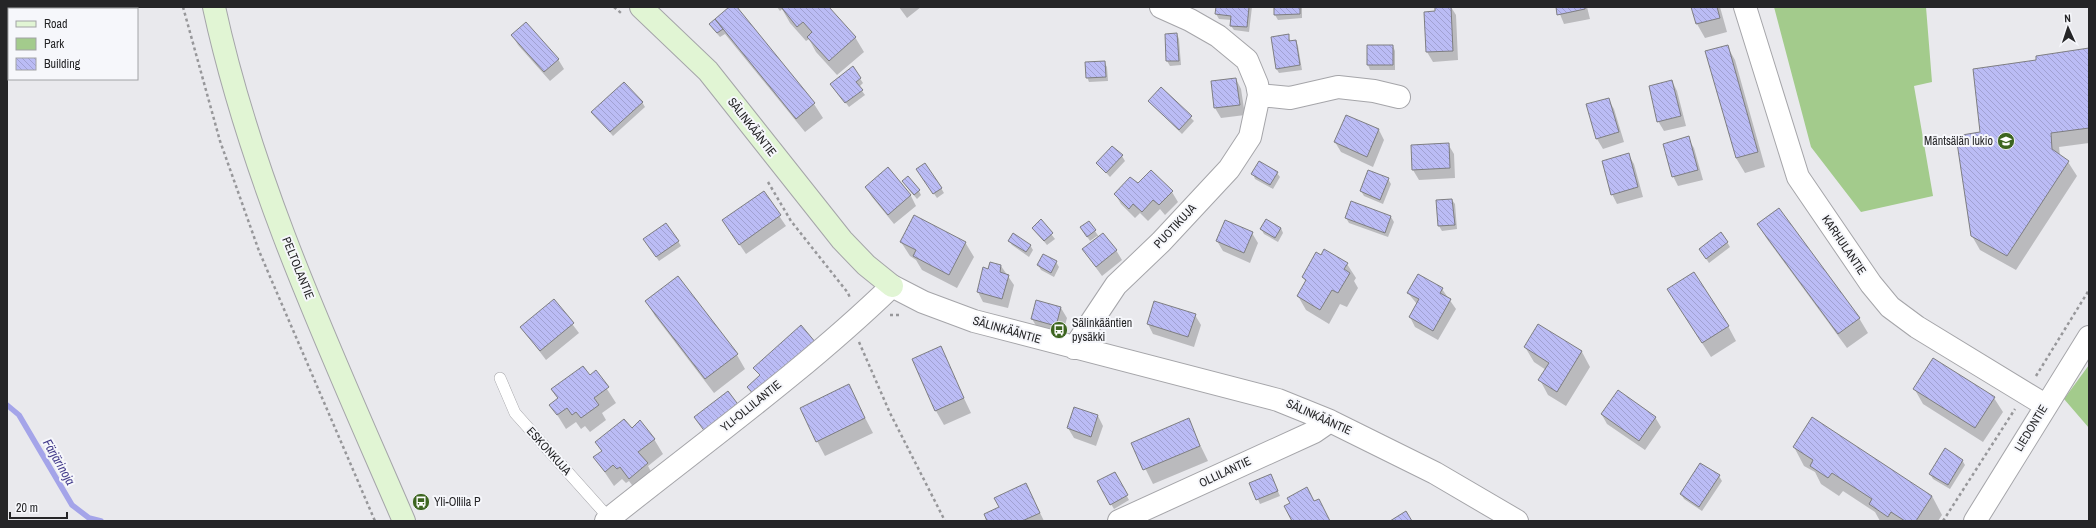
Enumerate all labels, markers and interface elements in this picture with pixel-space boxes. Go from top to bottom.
legend [8,8,138,80]
north arrow [2048,8,2088,48]
text: N [2064,11,2071,25]
text: Road [44,16,68,32]
text: Park [44,36,64,52]
text: Building [44,56,81,72]
street label: SÄLINKÄÄNTIE [724,94,780,160]
school or university icon: Mäntsälän lukio [1996,131,2016,151]
place label: Mäntsälän lukio [1924,133,1993,149]
street label: PUOTIKUJA [1150,200,1200,252]
street label: KARHULANTIE [1818,212,1870,278]
street label: PELTOLANTIE [278,234,318,302]
street label: SÄLINKÄÄNTIE [971,313,1043,347]
place label: Sälinkääntien pysäkki [1072,315,1132,345]
bus stop icon: Sälinkääntien pysäkki [1049,320,1069,340]
street label: YLI-OLLILANTIE [717,377,785,435]
street label: SÄLINKÄÄNTIE [1284,395,1354,439]
street label: LIEDONTIE [2011,402,2051,454]
street label: ESKONKUJA [523,423,575,479]
water label: Färjärinoja [39,436,79,488]
street label: OLLILANTIE [1196,453,1254,491]
bus stop icon: Yli-Ollila P [411,492,431,512]
scale bar [10,494,67,520]
place label: Yli-Ollila P [434,494,481,510]
text: 20 m [16,500,38,516]

